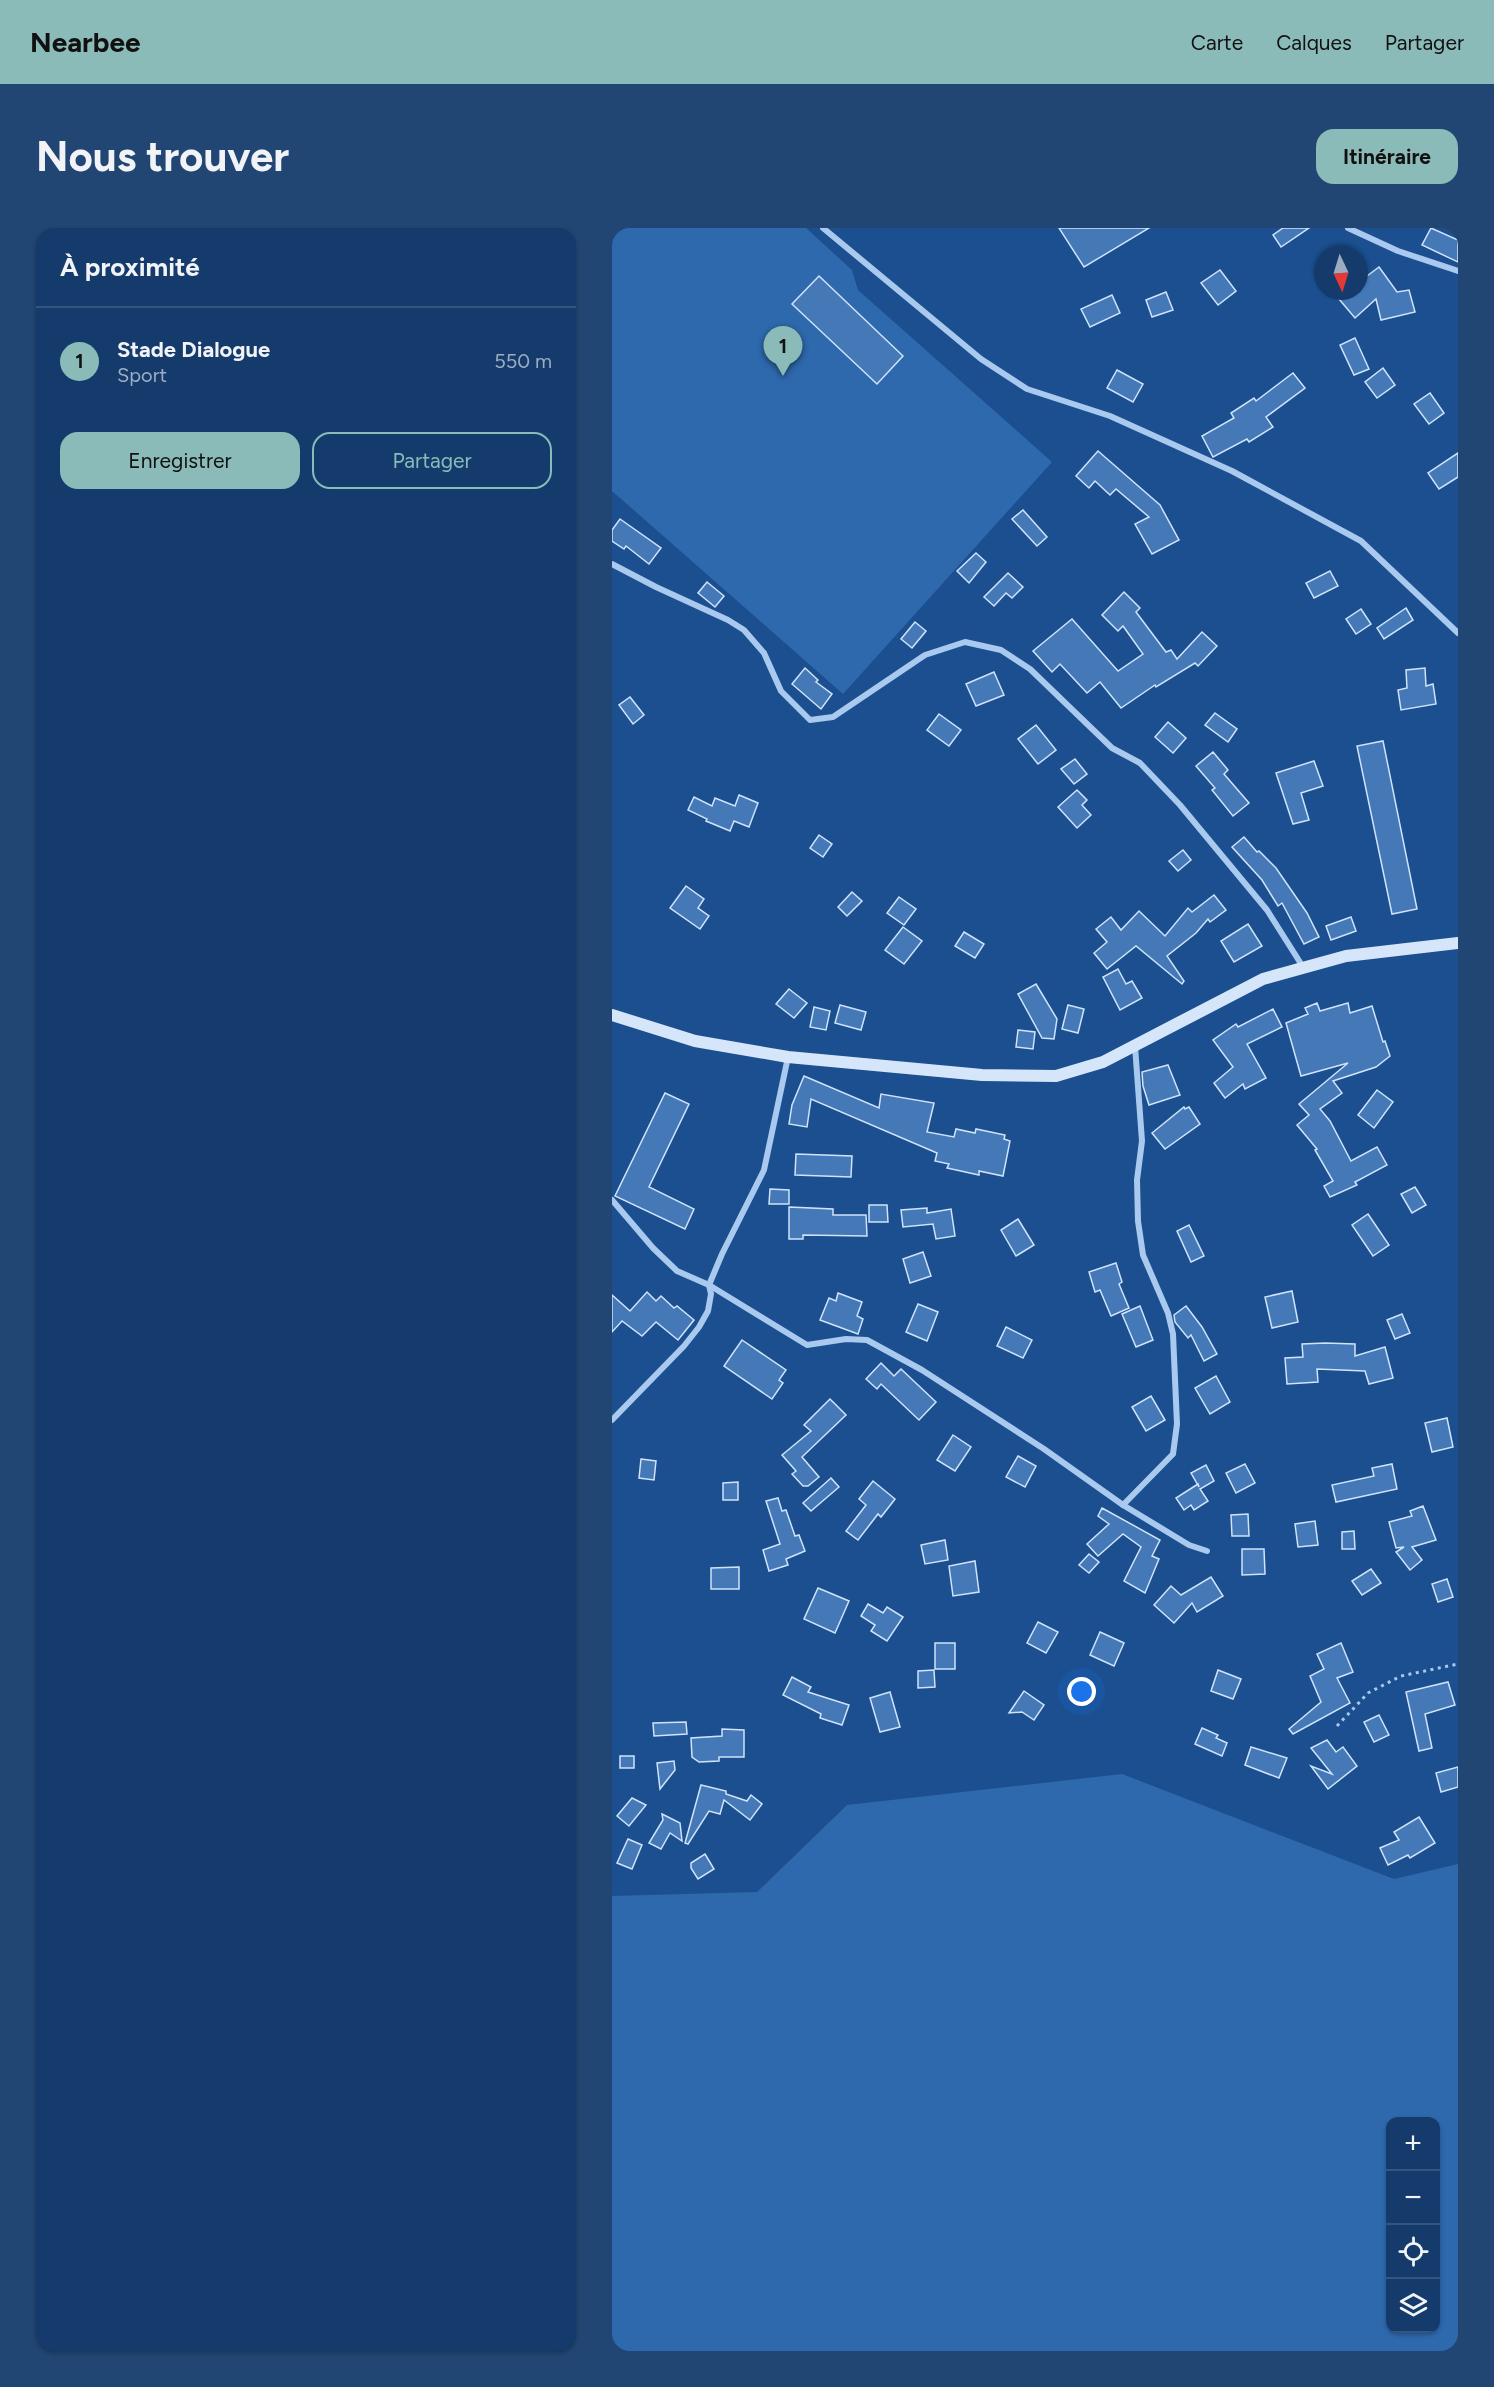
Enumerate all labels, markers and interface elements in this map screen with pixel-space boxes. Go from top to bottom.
text: Nearbee [30,25,140,59]
text: Carte [1191,30,1243,55]
text: Calques [1276,30,1352,55]
text: Partager [1385,30,1464,55]
button: Itinéraire [1316,129,1458,184]
text: Nous trouver [36,131,289,182]
north arrow [1314,246,1368,300]
text: À proximité [60,251,200,283]
pin: 1 [764,326,802,376]
text: Stade Dialogue [117,336,270,363]
text: 1 [75,349,84,373]
text: 550 m [494,349,552,373]
text: Sport [117,363,167,387]
button: Enregistrer [60,432,300,489]
button: Partager [312,432,552,489]
your location [1067,1677,1096,1706]
map controls [1386,2117,1440,2333]
button: + [1386,2117,1440,2171]
button: − [1386,2171,1440,2225]
button: locate [1386,2225,1440,2279]
button: layers [1386,2279,1440,2333]

